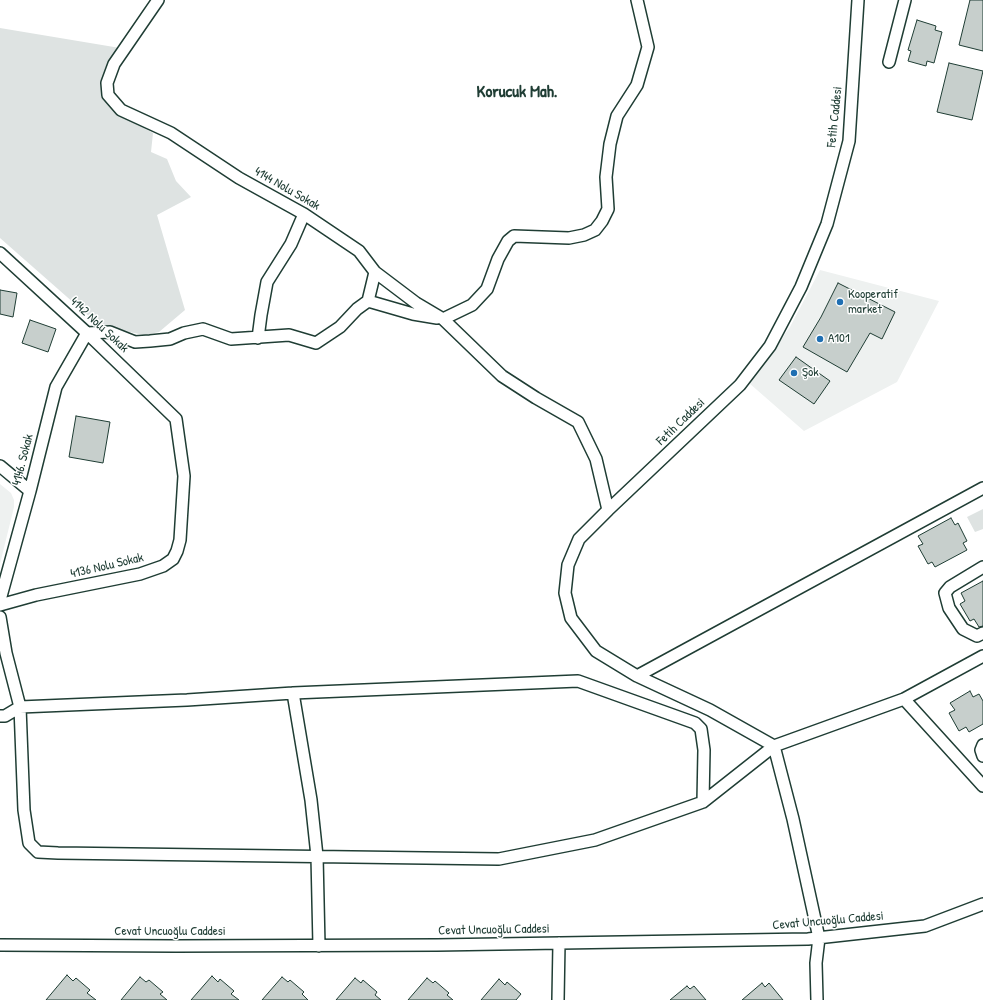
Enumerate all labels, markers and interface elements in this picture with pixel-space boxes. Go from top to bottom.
district label: Korucuk Mah. [476,82,558,102]
street label: Fetih Caddesi [824,86,846,148]
street label: 4144 Nolu Sokak [251,164,323,214]
place label: Kooperatif market [848,287,898,318]
street label: 4142 Nolu Sokak [66,294,132,356]
marker: Kooperatif market [835,297,845,307]
place label: A101 [828,331,850,347]
marker: A101 [815,334,825,344]
place label: Şok [802,365,819,381]
marker: Şok [789,368,799,378]
street label: Fetih Caddesi [654,395,708,449]
street label: 4146. Sokak [9,433,37,487]
street label: 4136 Nolu Sokak [69,550,145,582]
street label: Cevat Uncuoğlu Caddesi [772,908,884,934]
street label: Cevat Uncuoğlu Caddesi [438,921,550,939]
street label: Cevat Uncuoğlu Caddesi [114,924,226,940]

